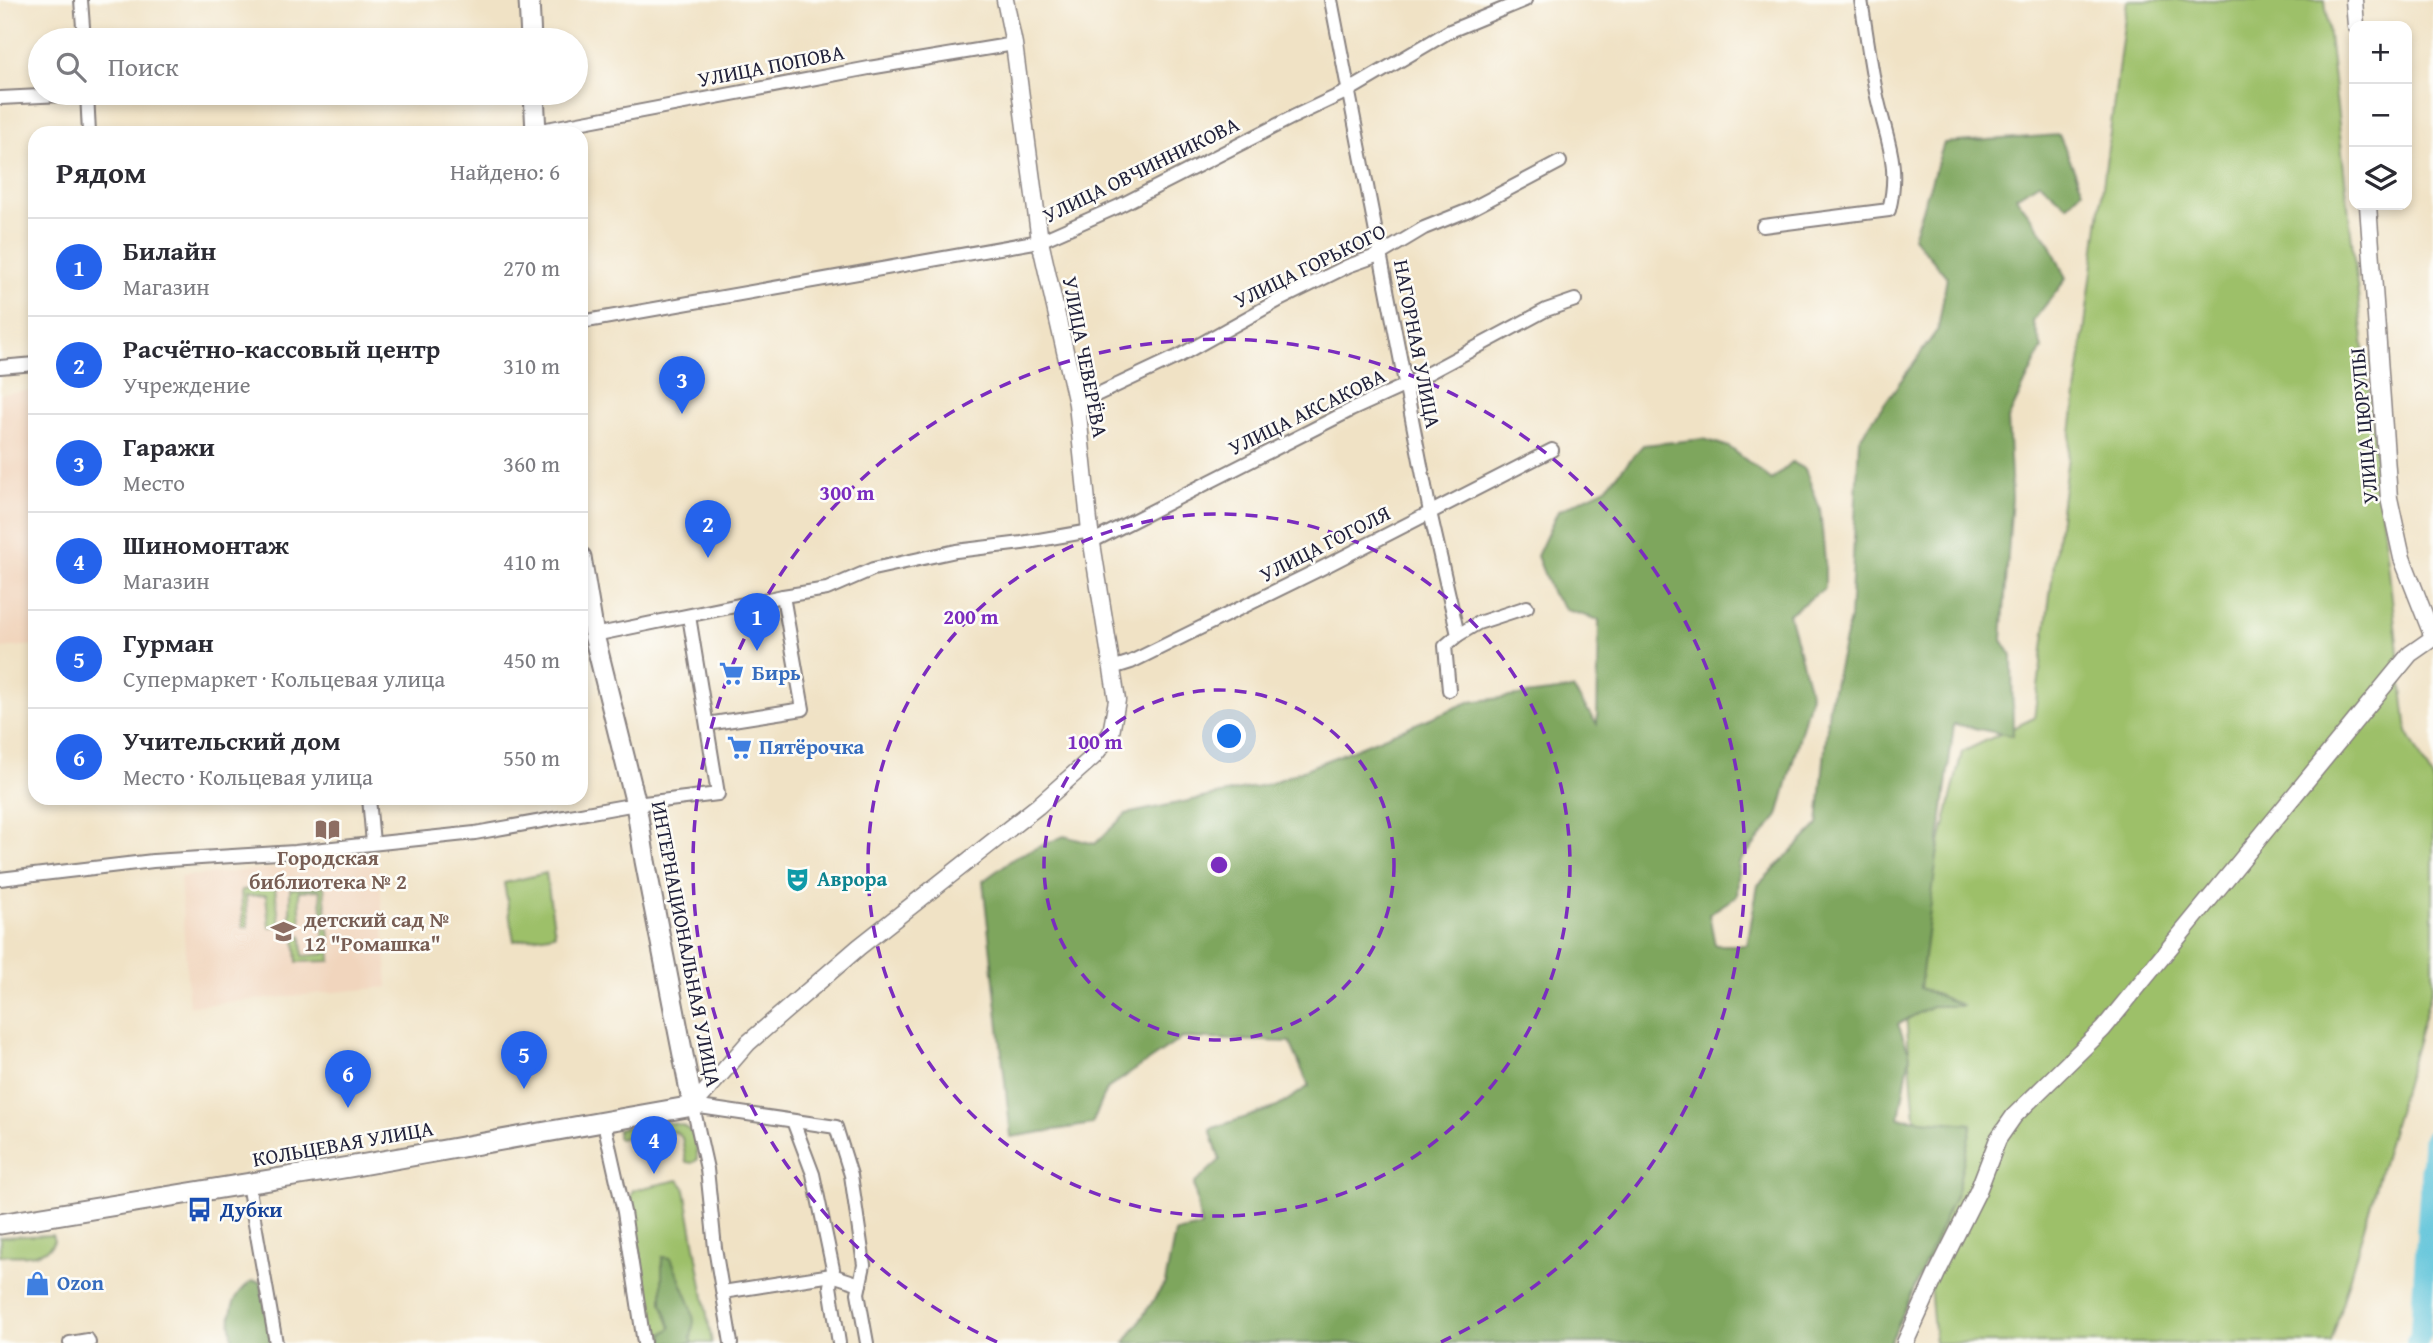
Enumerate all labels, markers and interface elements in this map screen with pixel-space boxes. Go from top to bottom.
map controls [2349,21,2412,210]
button: + [2349,21,2412,84]
search box [28,28,588,105]
street label: УЛИЦА ПОПОВА [695,36,847,95]
text: Поиск [108,47,179,86]
icon: search [52,48,90,86]
button: − [2349,84,2412,147]
street label: УЛИЦА ОВЧИННИКОВА [1037,108,1244,231]
button: layers [2349,147,2412,210]
text: Рядом [56,150,147,194]
text: Найдено: 6 [450,155,560,188]
street label: УЛИЦА ГОРЬКОГО [1229,215,1391,316]
text: Билайн [123,231,216,270]
text: 1 [73,251,85,284]
text: 270 m [503,251,560,284]
street label: НАГОРНАЯ УЛИЦА [1386,257,1449,431]
text: Магазин [123,270,210,303]
street label: УЛИЦА ЧЕВЕРЁВА [1055,274,1116,440]
text: Расчётно-кассовый центр [123,329,440,368]
street label: УЛИЦА ЦЮРУПЫ [2341,347,2386,505]
text: 2 [73,349,85,382]
text: 310 m [503,349,560,382]
pin: 3 [659,356,705,414]
street label: УЛИЦА АКСАКОВА [1223,360,1391,463]
text: Учреждение [123,368,250,401]
text: Гаражи [123,427,215,466]
text: 3 [73,447,85,480]
text: 360 m [503,447,560,480]
text: Место [123,466,185,499]
text: 300 m [819,477,875,508]
street label: УЛИЦА ГОГОЛЯ [1254,497,1395,590]
pin: 2 [685,500,731,558]
text: Шиномонтаж [123,525,289,564]
text: 4 [73,545,85,578]
text: 410 m [503,545,560,578]
text: Магазин [123,564,210,597]
pin: 1 [734,593,780,651]
text: 200 m [943,601,999,632]
text: Гурман [123,623,214,662]
text: 5 [73,643,85,676]
text: 450 m [503,643,560,676]
place label: Бирь [752,657,801,688]
supermarket icon: Бирь [718,659,746,687]
text: Супермаркет · Кольцевая улица [123,662,445,695]
your location [1212,719,1246,753]
text: Учительский дом [123,721,341,760]
text: 100 m [1067,726,1123,757]
place label: Пятёрочка [759,731,865,762]
supermarket icon: Пятёрочка [725,733,753,761]
text: 6 [73,741,85,774]
text: 550 m [503,741,560,774]
text: Место · Кольцевая улица [123,760,373,793]
street label: ИНТЕРНАЦИОНАЛЬНАЯ УЛИЦА [644,798,729,1090]
library icon: Городская библиотека № 2 [314,815,342,843]
place label: Городская библиотека № 2 [249,842,407,897]
centre of rings [1207,853,1231,877]
place label: Аврора [817,863,888,894]
theatre icon: Аврора [783,865,811,893]
place label: детский сад № 12 "Ромашка" [304,904,450,959]
school or university icon: детский сад № 12 "Ромашка" [270,918,298,946]
pin: 5 [501,1031,547,1089]
pin: 6 [325,1050,371,1108]
street label: КОЛЬЦЕВАЯ УЛИЦА [250,1112,436,1175]
pin: 4 [631,1116,677,1174]
place label: Дубки [219,1194,282,1225]
bus stop icon: Дубки [186,1196,214,1224]
place label: Ozon [57,1267,104,1298]
shop icon: Ozon [23,1269,51,1297]

